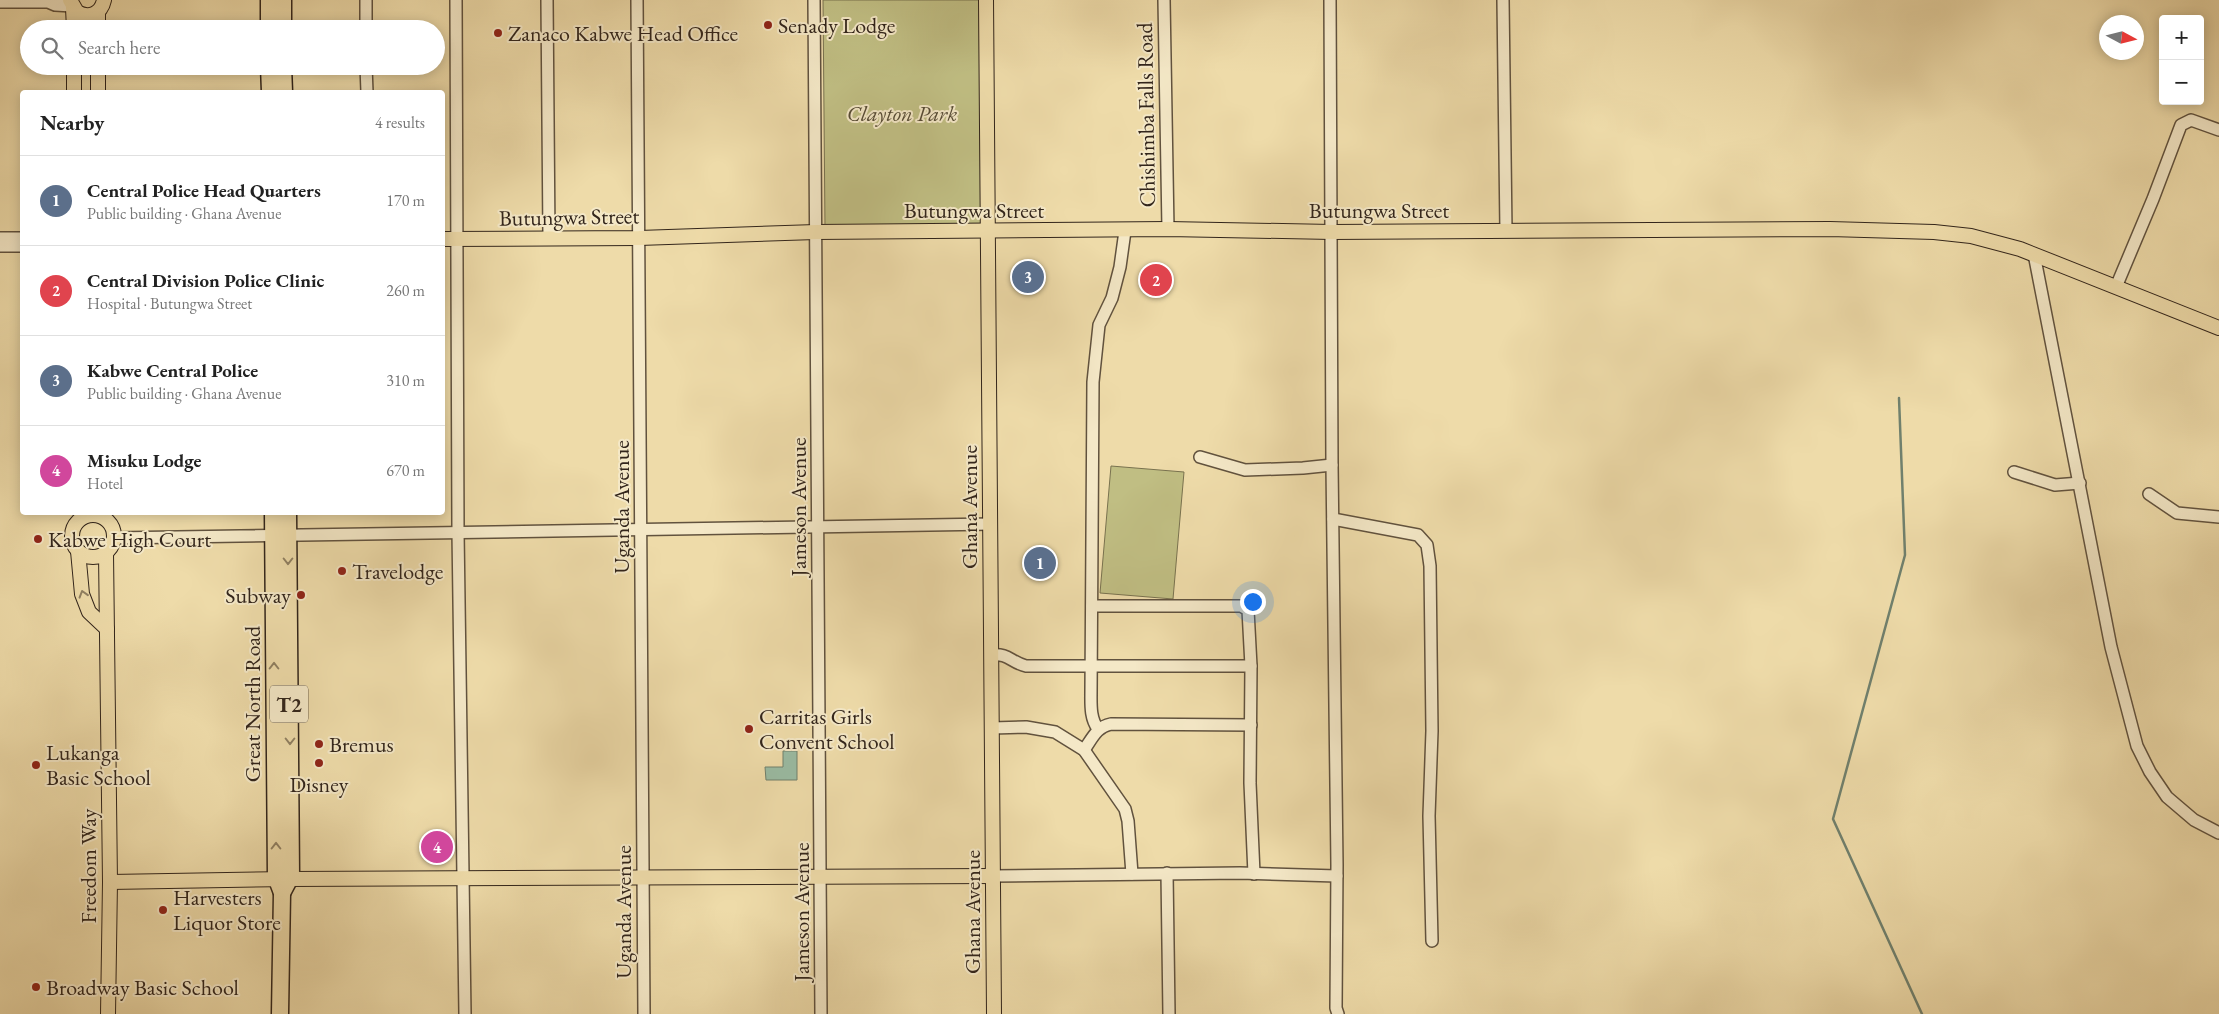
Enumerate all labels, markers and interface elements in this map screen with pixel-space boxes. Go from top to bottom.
place label: Senady Lodge [778,11,896,40]
north arrow [2099,15,2144,60]
map controls [2159,15,2204,105]
button: + [2159,15,2204,60]
place label: Zanaco Kabwe Head Office [508,19,739,48]
marker: Senady Lodge [762,19,774,31]
search box [20,20,445,75]
street label: Chishimba Falls Road [1130,21,1162,208]
marker: Zanaco Kabwe Head Office [492,27,504,39]
icon: search [38,34,66,62]
text: Search here [78,35,160,60]
button: − [2159,60,2204,105]
park label: Clayton Park [847,99,957,128]
text: Nearby [40,109,104,136]
text: 4 results [375,112,425,133]
text: Central Police Head Quarters [87,178,321,203]
text: 1 [52,190,60,211]
text: 170 m [386,190,425,211]
street label: Butungwa Street [904,196,1044,225]
street label: Butungwa Street [1309,196,1449,225]
street label: Butungwa Street [499,201,640,233]
text: Public building · Ghana Avenue [87,203,281,224]
pin: 3 [1012,258,1044,296]
pin: 2 [1140,261,1172,299]
text: Central Division Police Clinic [87,268,324,293]
text: 2 [52,280,60,301]
text: 260 m [386,280,425,301]
text: Hospital · Butungwa Street [87,293,252,314]
text: Kabwe Central Police [87,358,258,383]
text: 3 [52,370,60,391]
text: 310 m [386,370,425,391]
text: Public building · Ghana Avenue [87,383,281,404]
street label: Jameson Avenue [784,437,813,579]
street label: Uganda Avenue [607,440,636,574]
street label: Ghana Avenue [955,445,984,569]
text: Misuku Lodge [87,448,201,473]
text: 4 [52,460,60,481]
text: 670 m [386,460,425,481]
text: Hotel [87,473,123,494]
place label: Kabwe High Court [48,525,211,554]
marker: Kabwe High Court [32,533,44,545]
pin: 1 [1024,544,1056,582]
place label: Travelodge [352,557,444,586]
one-way arrow [283,558,293,565]
marker: Travelodge [336,565,348,577]
place label: Subway [225,581,291,610]
marker: Subway [295,589,307,601]
your location [1240,589,1266,615]
one-way arrow [78,591,88,599]
street label: Great North Road [238,625,267,782]
one-way arrow [269,661,279,669]
road number: T2 [270,686,308,722]
place label: Carritas Girls Convent School [759,702,894,756]
marker: Carritas Girls Convent School [743,723,755,735]
place label: Bremus [329,730,394,759]
place label: Lukanga Basic School [46,738,151,792]
one-way arrow [285,738,295,745]
marker: Bremus [313,738,325,750]
marker: Disney [313,757,325,769]
marker: Lukanga Basic School [30,759,42,771]
place label: Disney [290,770,349,799]
street label: Freedom Way [74,808,103,924]
pin: 4 [421,828,453,866]
one-way arrow [271,841,281,849]
street label: Jameson Avenue [787,842,816,984]
street label: Uganda Avenue [609,845,638,979]
street label: Ghana Avenue [958,850,987,974]
place label: Harvesters Liquor Store [173,883,281,937]
marker: Harvesters Liquor Store [157,904,169,916]
place label: Broadway Basic School [46,973,239,1002]
marker: Broadway Basic School [30,981,42,993]

